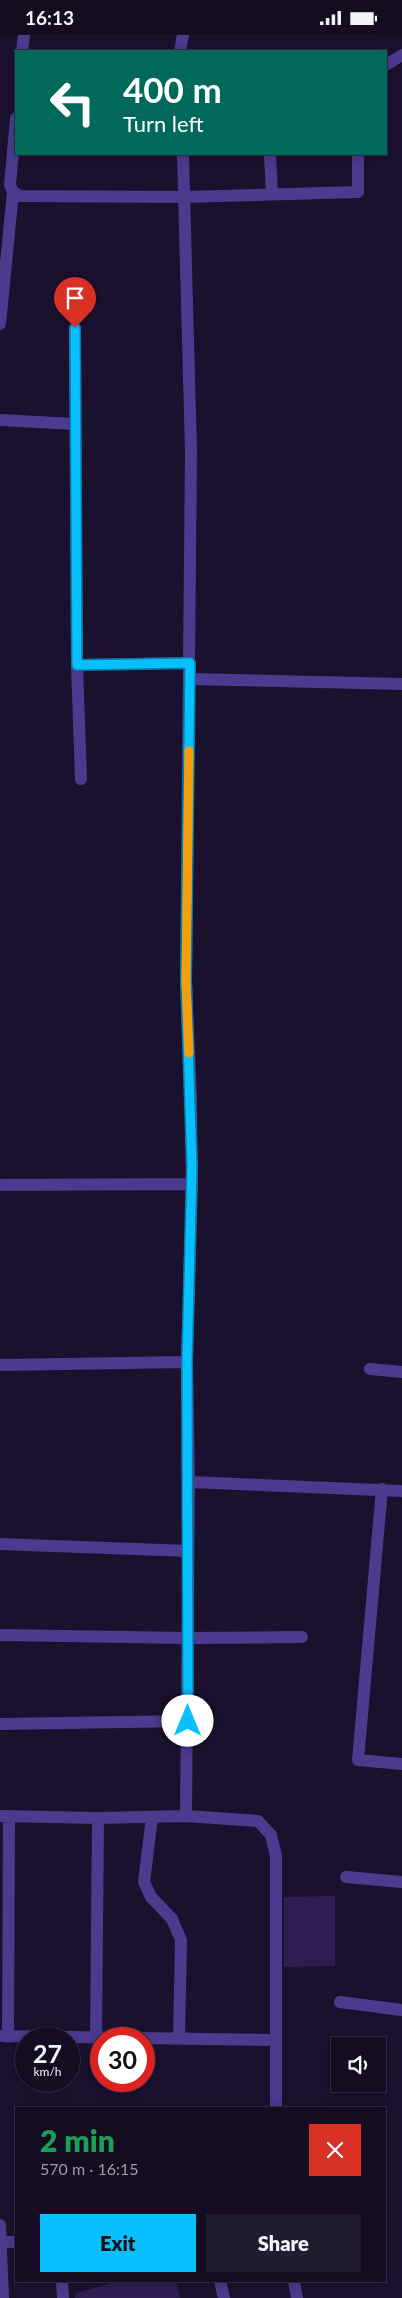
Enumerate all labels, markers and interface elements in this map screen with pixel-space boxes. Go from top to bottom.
text: 16:13 [25,6,74,29]
text: 400 m [123,68,222,110]
icon: left [40,70,105,135]
text: Turn left [123,110,204,137]
pin [54,277,96,328]
icon: arrive [61,284,89,312]
position arrow [161,1694,213,1746]
speed limit sign: 30 [90,2027,155,2092]
map controls [331,2037,386,2092]
button: sound [331,2037,386,2092]
text: 27 [33,2038,62,2068]
text: km/h [33,2064,62,2079]
text: 2 min [40,2122,115,2158]
button: close [309,2124,361,2176]
text: 570 m · 16:15 [40,2159,139,2178]
button: Exit [40,2214,196,2272]
button: Share [206,2214,361,2272]

